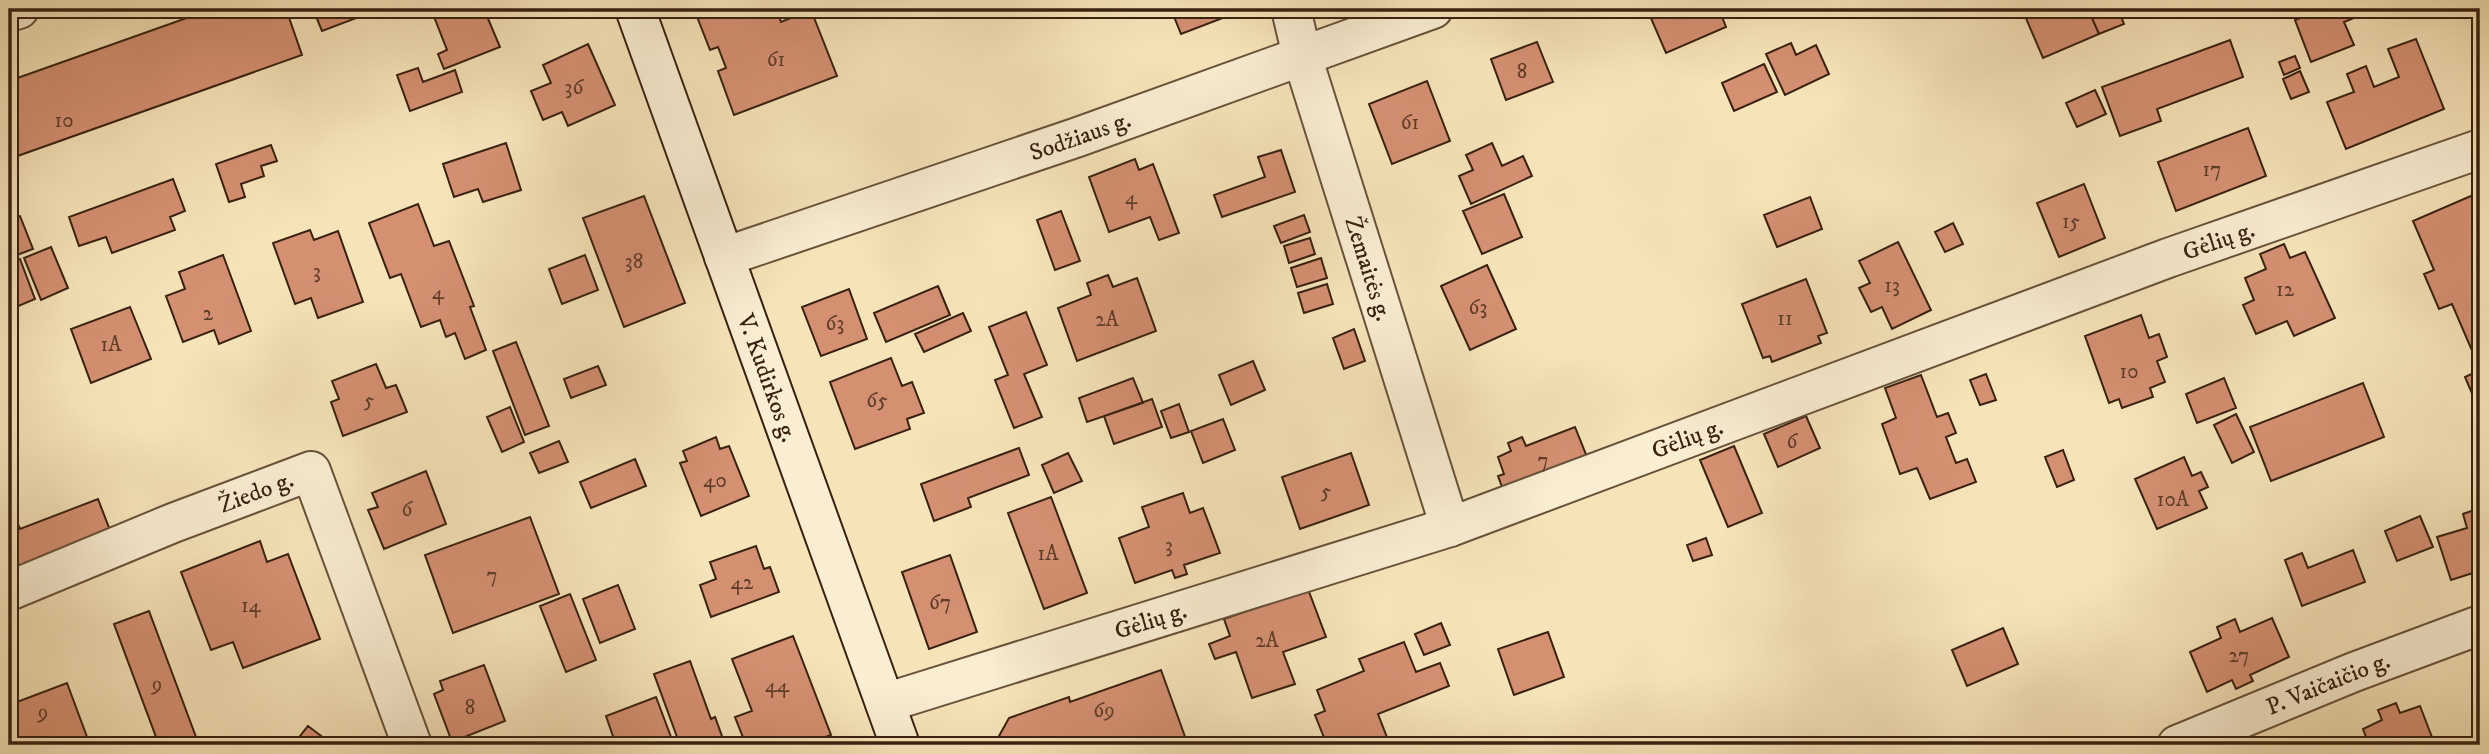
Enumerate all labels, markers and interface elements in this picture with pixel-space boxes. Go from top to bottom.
house number: 61 [767,47,785,73]
house number: 8 [1517,59,1527,85]
house number: 36 [565,75,584,101]
street label: Sodžiaus g. [1026,105,1135,168]
house number: 10 [55,108,73,134]
house number: 61 [1401,110,1419,136]
house number: 17 [2203,157,2221,183]
house number: 4 [1125,185,1138,211]
house number: 15 [2062,209,2080,235]
street label: Žemaitės g. [1337,213,1398,325]
street label: Gėlių g. [2179,215,2259,268]
house number: 38 [625,249,643,275]
house number: 3 [313,259,321,285]
house number: 13 [1884,273,1900,299]
house number: 12 [2276,277,2295,303]
house number: 4 [432,280,445,306]
house number: 63 [1469,295,1487,321]
house number: 2 [203,301,214,327]
house number: 11 [1777,306,1793,332]
house number: 2A [1095,307,1119,333]
street label: V. Kudirkos g. [730,309,804,446]
house number: 63 [826,311,844,337]
house number: 1A [100,332,122,358]
house number: 10 [2120,359,2138,385]
house number: 5 [364,388,374,414]
house number: 65 [866,388,888,414]
street label: Gėlių g. [1647,412,1727,466]
house number: 6 [1787,429,1799,455]
house number: 7 [1537,448,1549,474]
street label: Žiedo g. [214,465,298,520]
house number: 40 [703,468,727,494]
house number: 5 [1321,479,1331,505]
house number: 10A [2157,487,2190,513]
house number: 6 [402,497,414,523]
house number: 3 [1165,533,1173,559]
house number: 1A [1037,541,1059,567]
house number: 7 [486,563,498,589]
house number: 42 [731,570,754,596]
house number: 67 [929,590,951,616]
house number: 14 [241,593,262,619]
street label: Gėlių g. [1111,596,1191,647]
house number: 2A [1255,628,1279,654]
house number: 27 [2229,643,2249,669]
street label: P. Vaičaičio g. [2262,646,2394,723]
house number: 9 [151,672,162,698]
house number: 44 [765,673,790,699]
house number: 8 [465,695,475,721]
house number: 69 [1093,698,1115,724]
house number: 9 [37,700,48,726]

